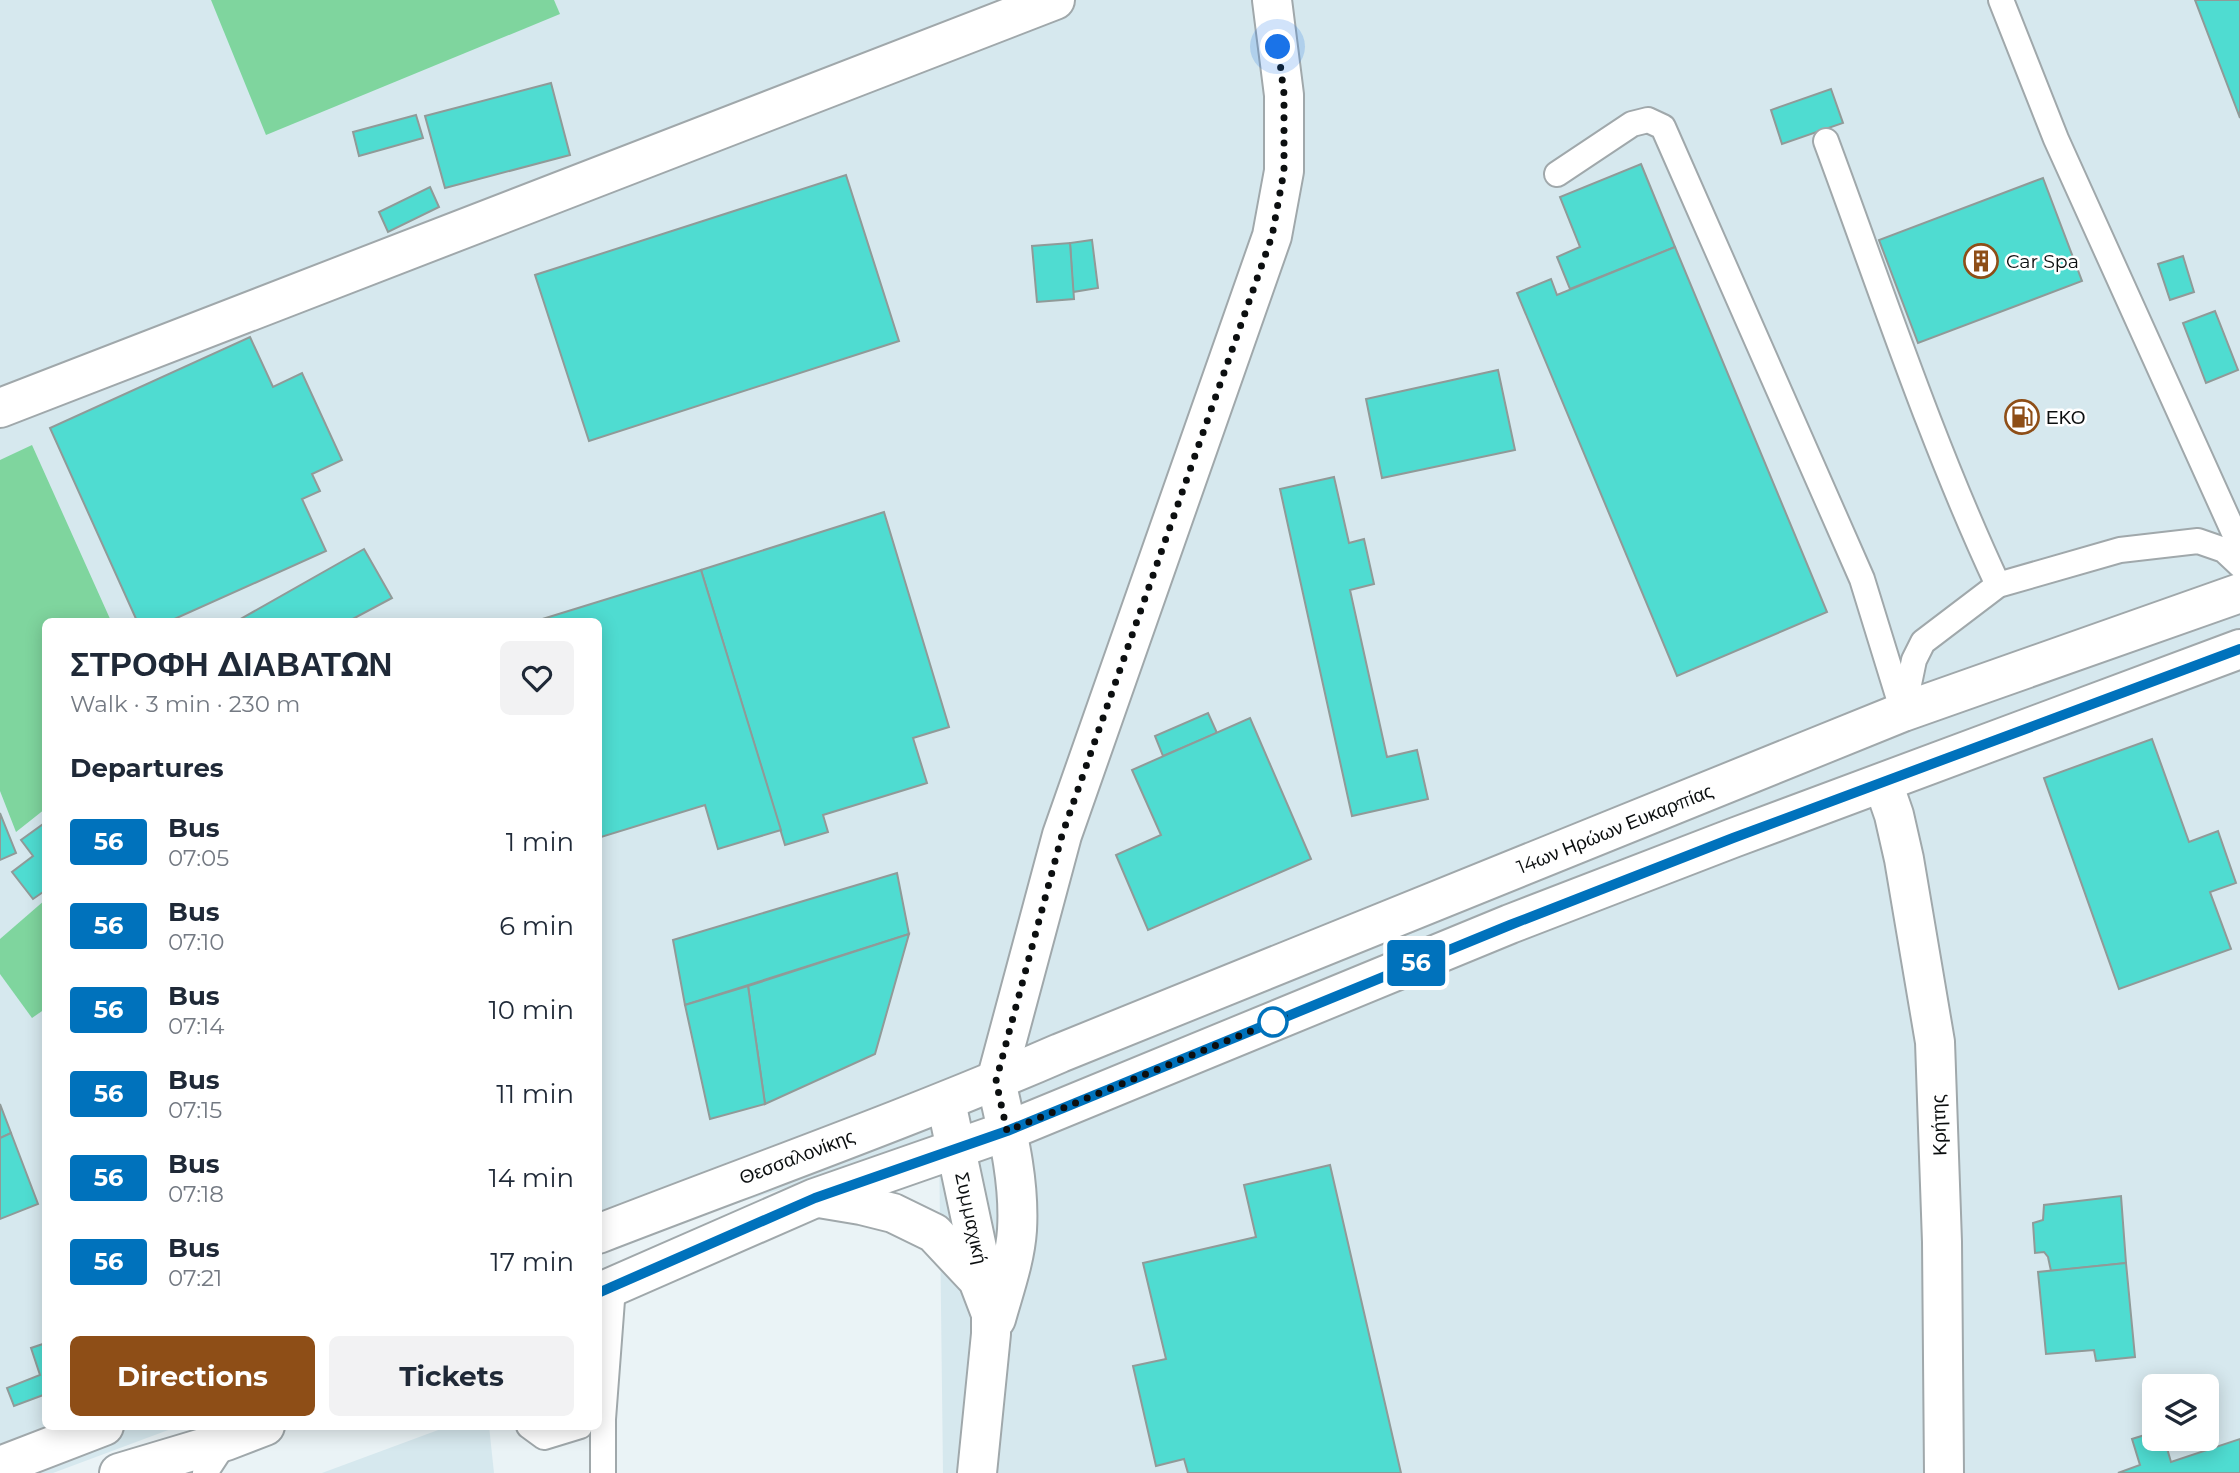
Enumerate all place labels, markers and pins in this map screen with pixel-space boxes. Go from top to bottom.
building icon: Car Spa [1962,242,2000,280]
place label: Car Spa [2006,250,2079,273]
fuel station icon: ΕΚΟ [2003,398,2041,436]
place label: ΕΚΟ [2046,406,2086,429]
unlabelled marker [1258,1007,1288,1037]

